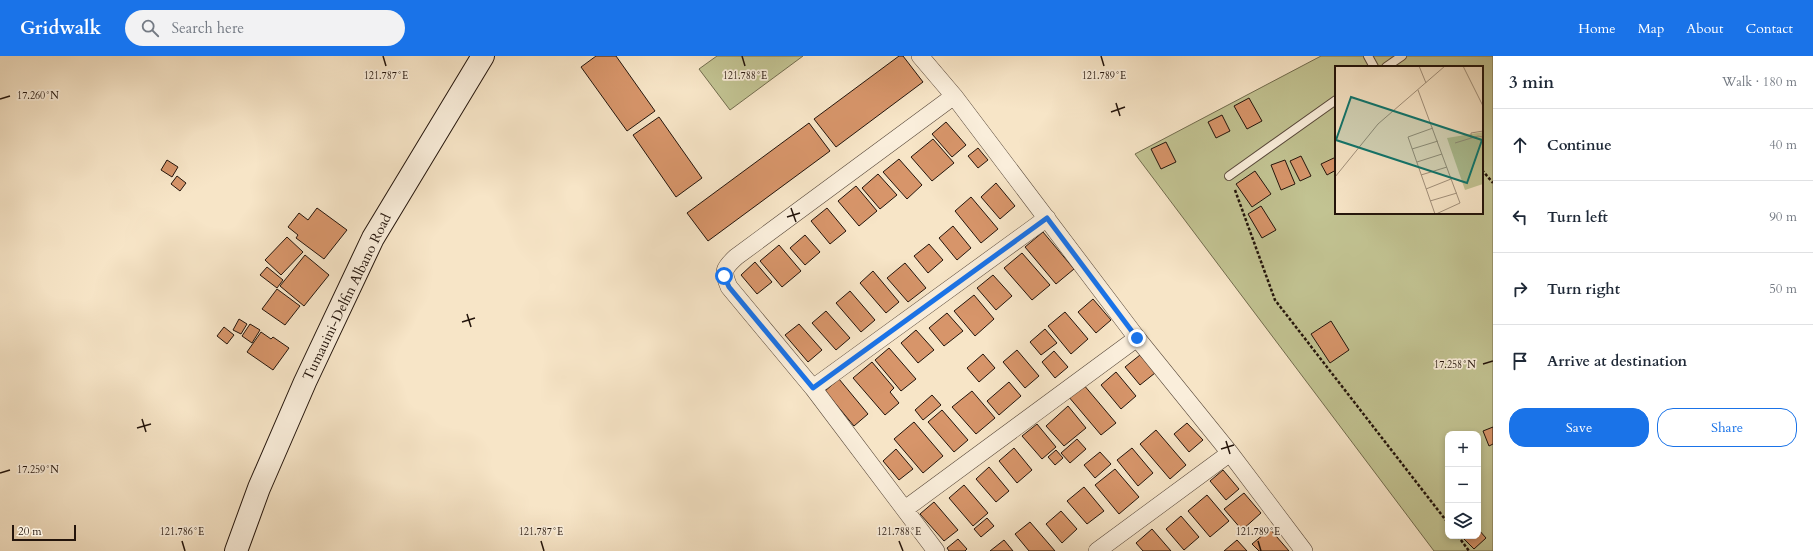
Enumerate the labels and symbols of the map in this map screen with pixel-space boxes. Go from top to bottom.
inset map [1335,66,1483,214]
text: 121.787°E [364,69,408,83]
text: 121.788°E [723,69,767,83]
text: 121.789°E [1082,69,1126,83]
text: 17.260°N [17,89,59,103]
street label: Tumauini-Delfin Albano Road [298,210,396,384]
route start [715,267,733,285]
route end [1128,329,1146,347]
text: 17.258°N [1434,358,1476,372]
text: 17.259°N [17,463,59,477]
scale bar [12,523,76,542]
text: 121.786°E [160,525,204,539]
text: 121.787°E [519,525,563,539]
text: 121.788°E [877,525,921,539]
text: 121.789°E [1236,525,1280,539]

